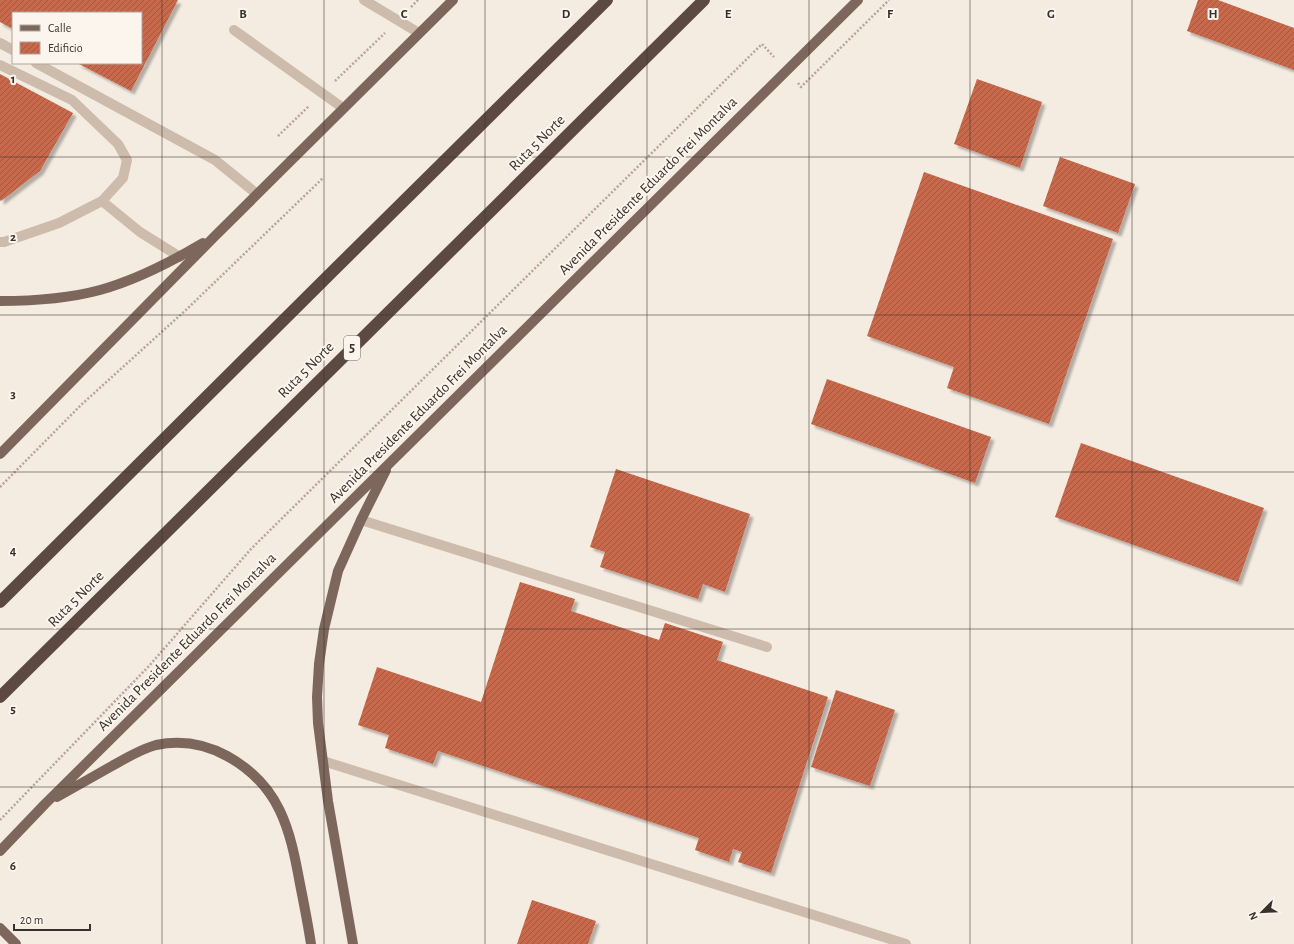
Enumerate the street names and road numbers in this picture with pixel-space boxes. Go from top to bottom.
street label: Avenida Presidente Eduardo Frei Montalva [556,94,740,278]
street label: Ruta 5 Norte [506,112,568,174]
street label: Avenida Presidente Eduardo Frei Montalva [326,322,510,506]
road number: 5 [344,336,360,360]
street label: Ruta 5 Norte [275,339,337,401]
street label: Avenida Presidente Eduardo Frei Montalva [95,550,279,734]
street label: Ruta 5 Norte [45,568,107,630]

